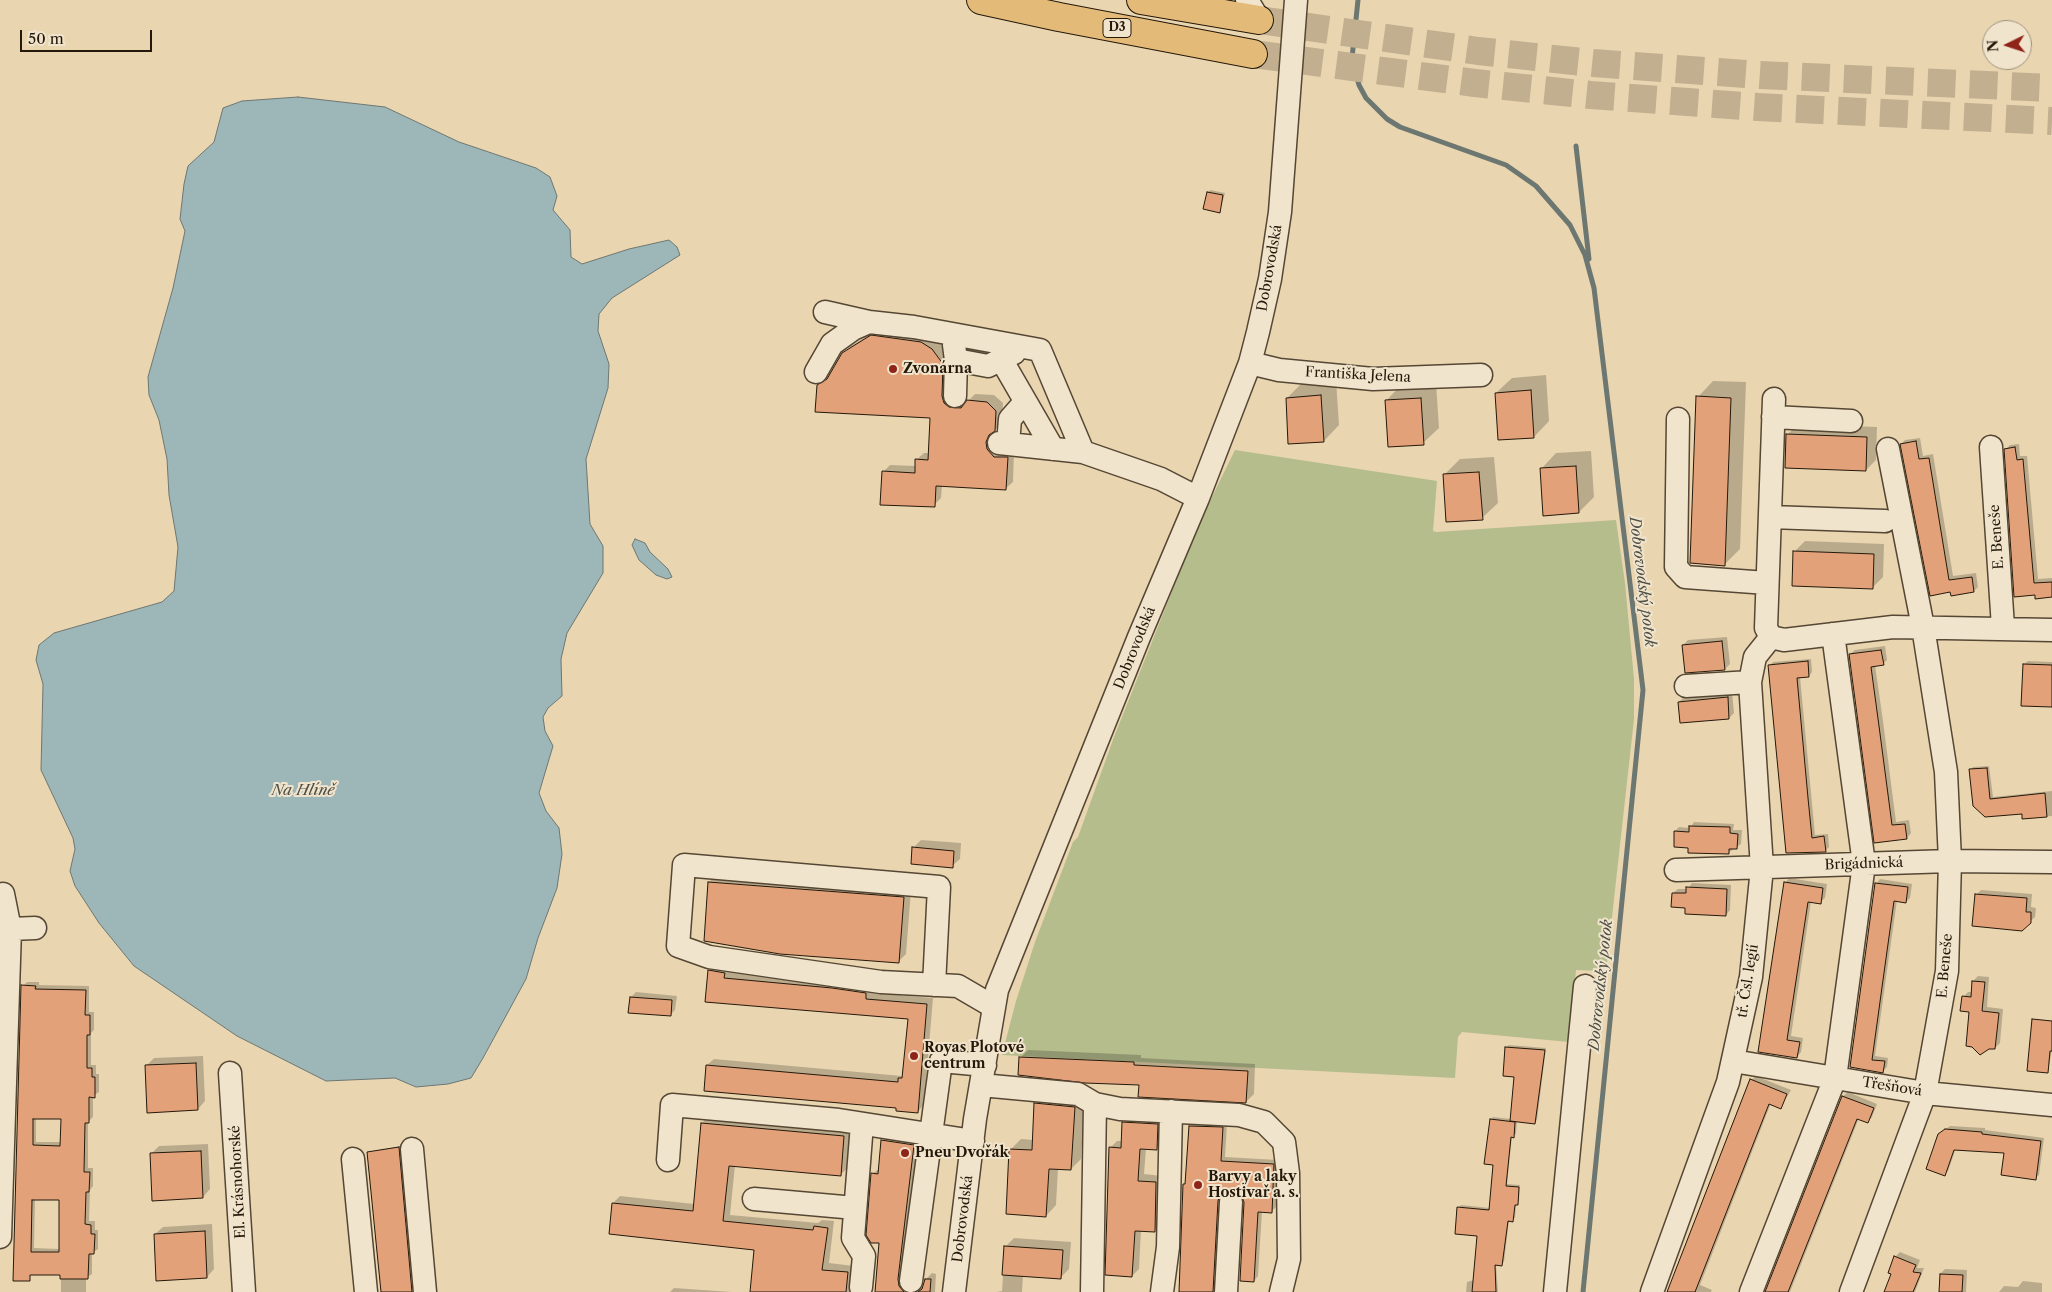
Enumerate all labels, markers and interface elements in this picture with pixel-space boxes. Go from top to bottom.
road number: D3 [1103,18,1131,38]
scale bar [22,20,155,52]
north arrow [1982,20,2032,70]
text: 50 m [28,29,64,48]
text: N [1984,39,2002,53]
street label: Dobrovodská [1254,223,1286,313]
place label: Zvonárna [903,361,972,377]
marker: Zvonárna [887,363,899,375]
street label: Františka Jelena [1305,364,1411,386]
street label: E. Beneše [1986,504,2008,570]
water label: Dobrovodský potok [1625,516,1659,648]
street label: Dobrovodská [1111,604,1159,692]
water label: Na Hlíně [271,782,335,800]
street label: Brigádnická [1824,854,1904,874]
water label: Dobrovodský potok [1585,919,1617,1051]
street label: E. Beneše [1934,933,1956,999]
street label: tř. Čsl. legií [1734,943,1762,1019]
place label: Royas Plotové centrum [924,1040,1024,1072]
marker: Royas Plotové centrum [908,1050,920,1062]
street label: Třešňová [1861,1074,1923,1100]
street label: El. Krásnohorské [227,1125,249,1239]
place label: Pneu Dvořák [915,1145,1009,1161]
marker: Pneu Dvořák [899,1147,911,1159]
place label: Barvy a laky Hostivař a. s. [1208,1169,1299,1202]
street label: Dobrovodská [949,1174,977,1264]
marker: Barvy a laky Hostivař a. s. [1192,1179,1204,1191]

